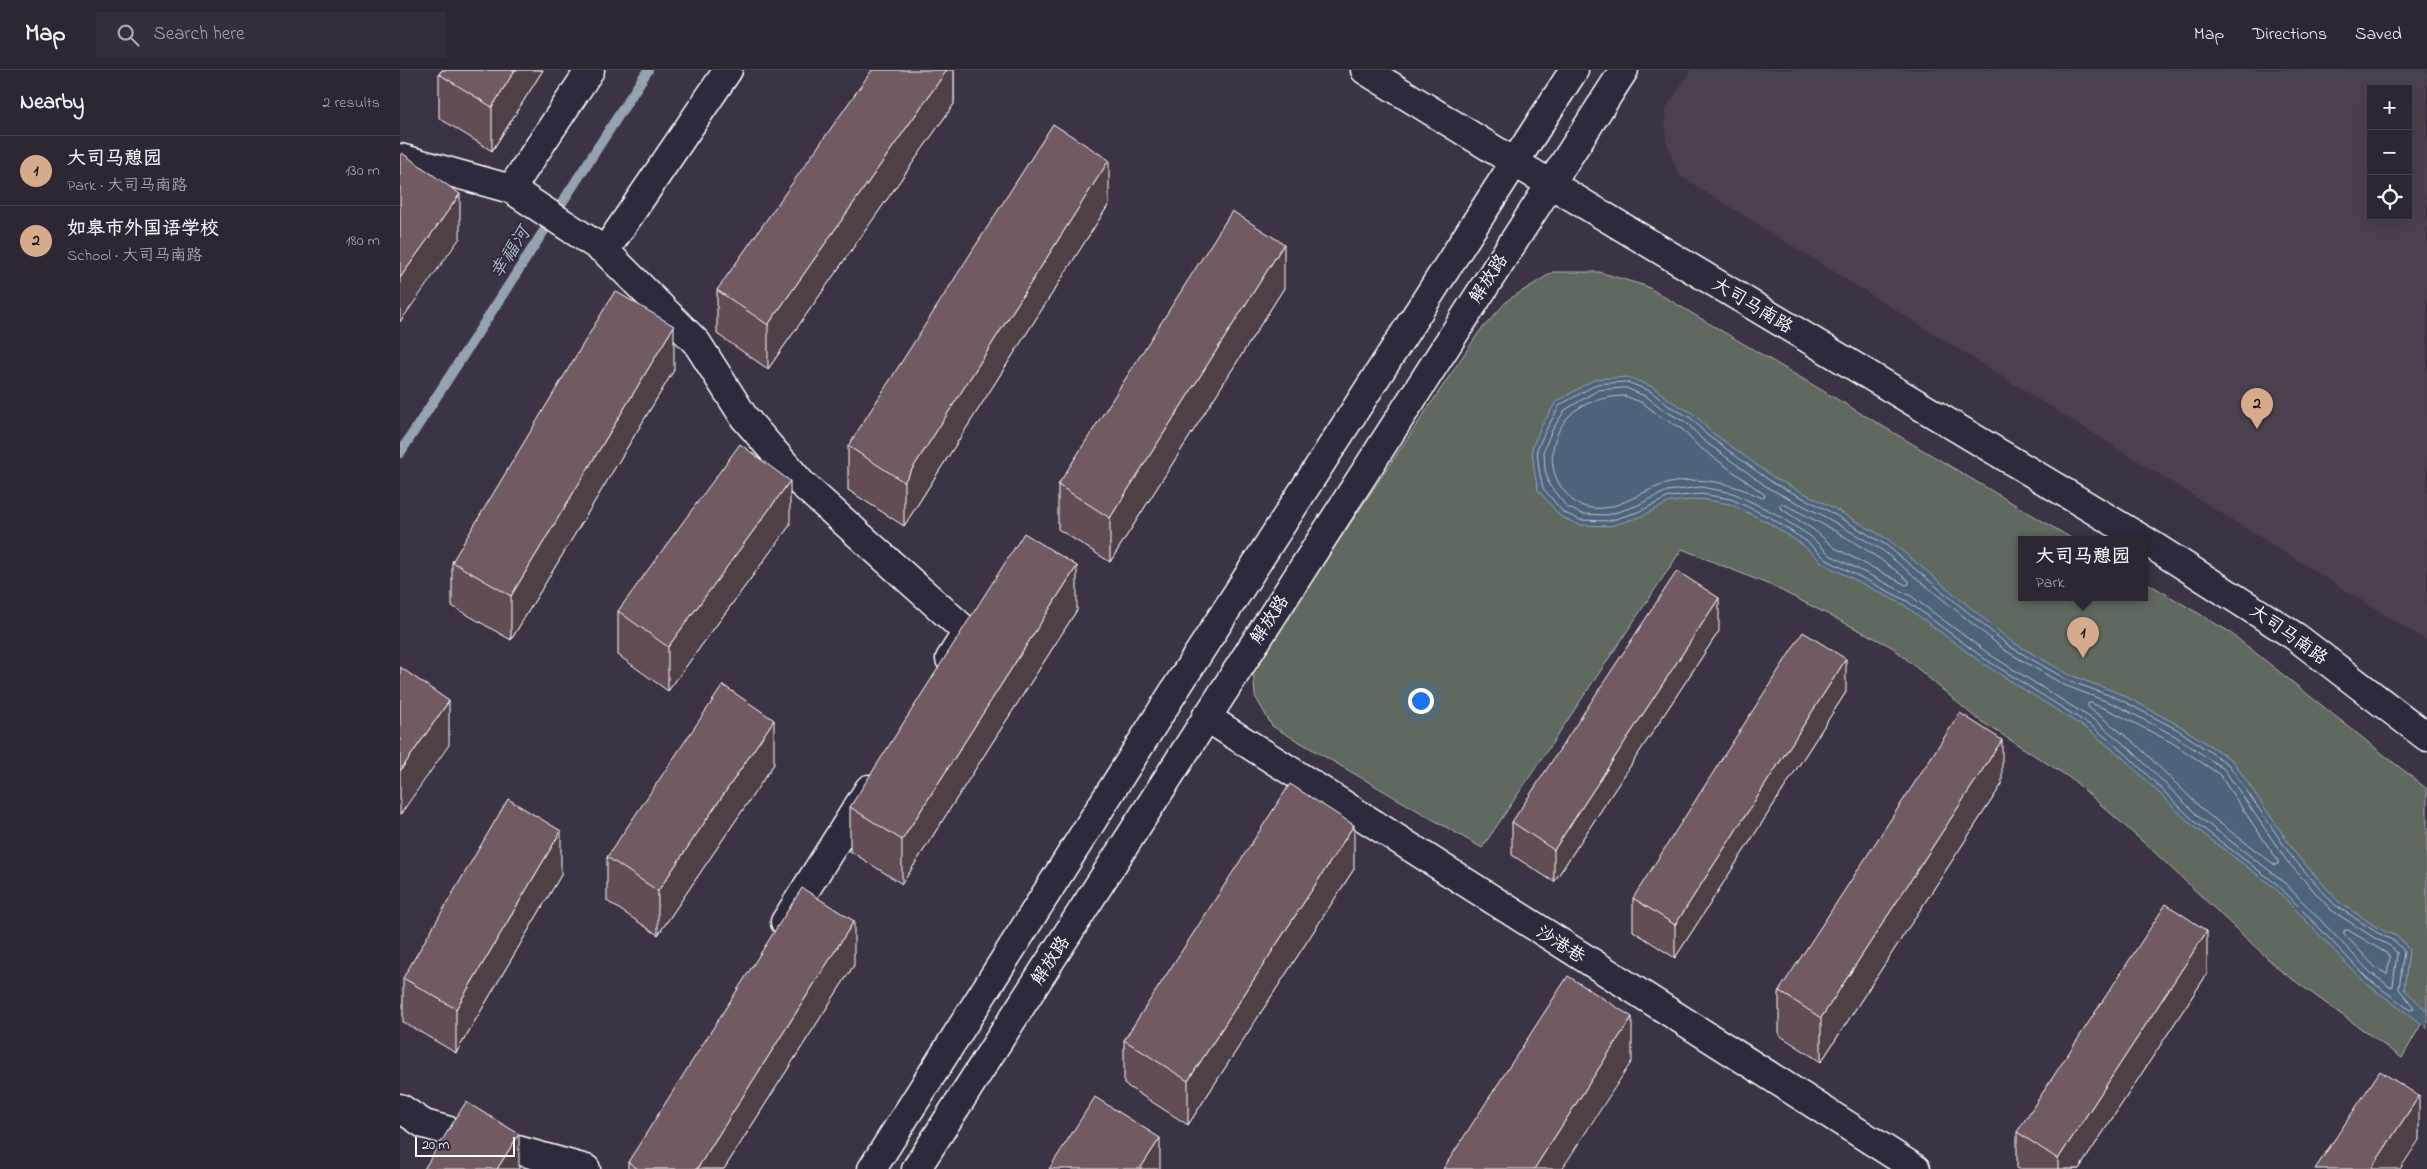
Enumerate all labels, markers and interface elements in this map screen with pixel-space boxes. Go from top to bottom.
search box [96,12,446,57]
text: Map [25,17,66,52]
icon: search [114,21,142,49]
text: Search here [154,21,245,48]
text: Map [2194,22,2224,48]
text: Directions [2252,22,2327,48]
text: Saved [2355,22,2402,48]
map controls [2367,85,2412,220]
button: + [2367,85,2412,130]
text: Nearby [20,88,84,118]
text: 2 results [322,91,380,115]
button: − [2367,130,2412,175]
text: 大司马憩园 [67,146,162,173]
text: 1 [33,159,39,183]
text: 130 m [345,159,380,183]
text: Park · 大司马南路 [67,174,187,198]
button: locate [2367,175,2412,220]
text: 如皋市外国语学校 [67,216,219,243]
water label: 幸福河 [484,220,540,285]
text: 2 [32,229,40,253]
text: 180 m [346,229,380,253]
text: School · 大司马南路 [67,244,202,268]
street label: 解放路 [1464,249,1515,309]
street label: 大司马南路 [1707,272,1797,341]
pin: 2 [2241,388,2273,429]
popup [2018,536,2148,601]
text: 大司马憩园 [2035,544,2131,571]
text: Park [2035,571,2064,595]
street label: 解放路 [1245,590,1296,650]
street label: 大司马南路 [2244,599,2332,672]
pin: 1 [2067,617,2099,658]
your location [1408,688,1434,714]
street label: 沙港巷 [1530,920,1590,971]
street label: 解放路 [1026,931,1077,991]
scale bar [415,1134,515,1157]
text: 20 m [422,1135,449,1156]

